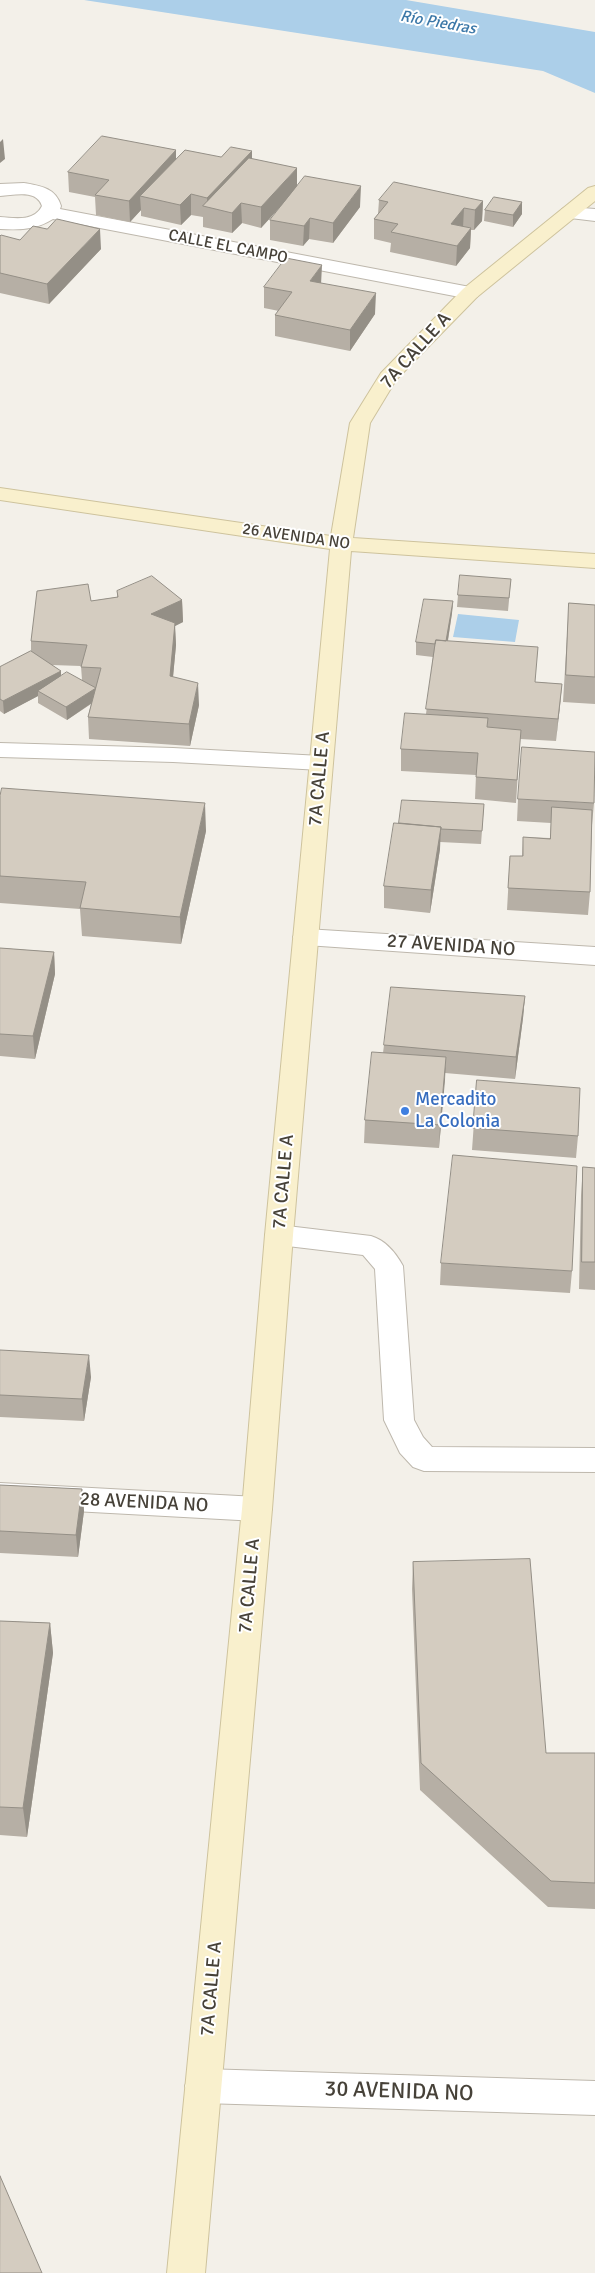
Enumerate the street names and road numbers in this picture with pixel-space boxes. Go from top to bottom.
street label: CALLE EL CAMPO [167,226,289,268]
street label: 7A CALLE A [376,308,456,394]
street label: 26 AVENIDA NO [241,520,351,554]
street label: 7A CALLE A [304,731,336,827]
street label: 27 AVENIDA NO [386,930,516,962]
street label: 7A CALLE A [268,1134,300,1230]
street label: 28 AVENIDA NO [79,1488,209,1518]
street label: 7A CALLE A [234,1538,266,1634]
street label: 7A CALLE A [196,1941,228,2037]
street label: 30 AVENIDA NO [324,2076,474,2108]

